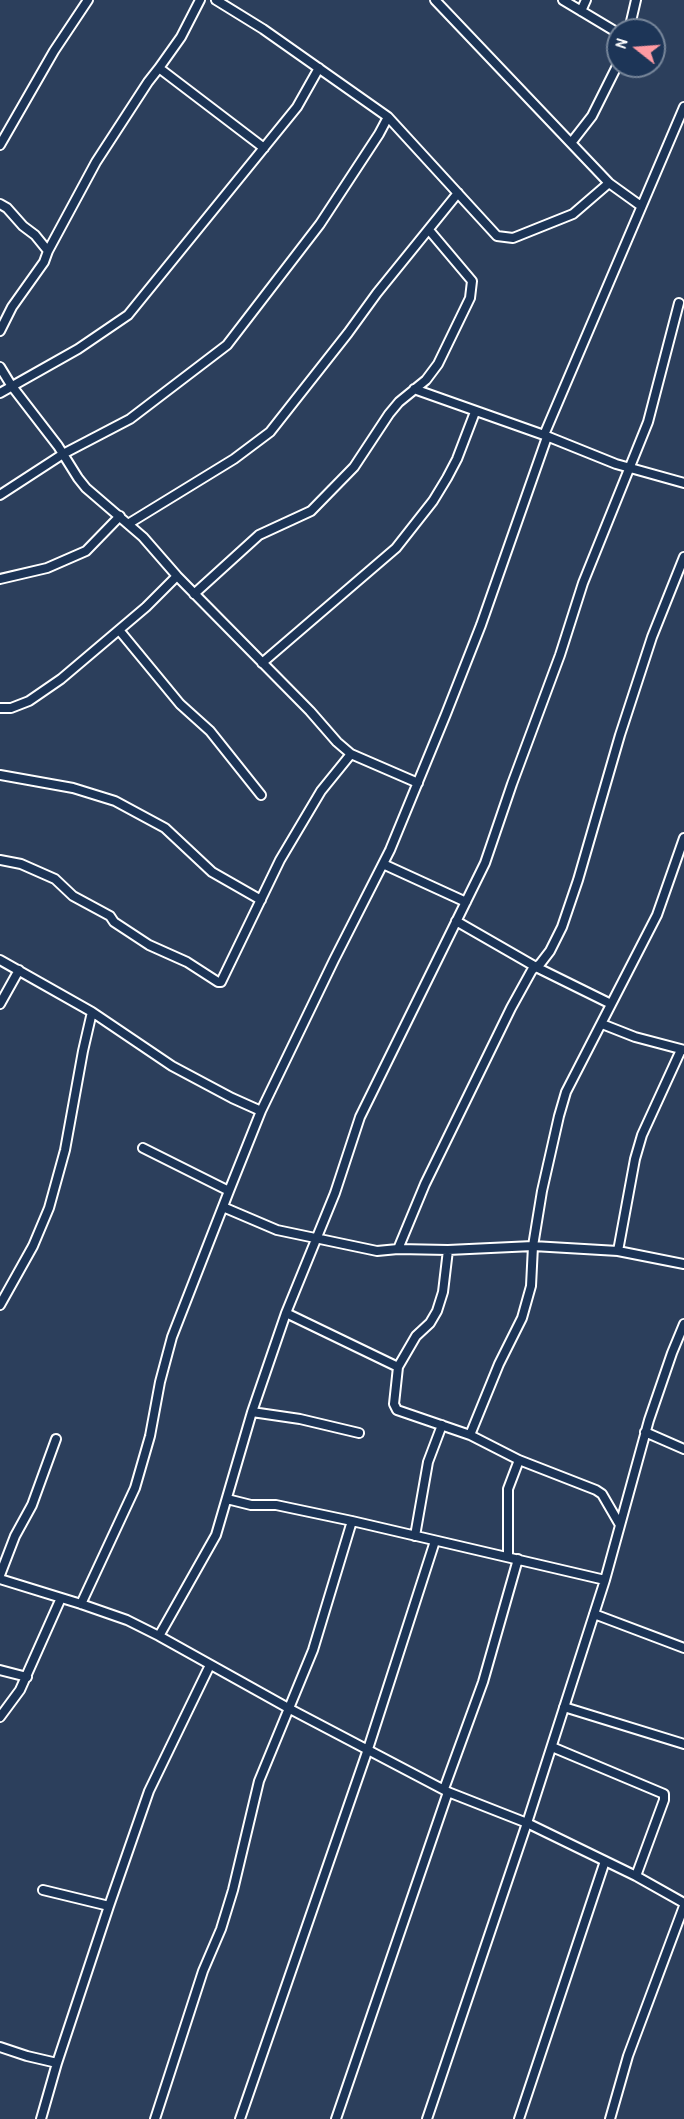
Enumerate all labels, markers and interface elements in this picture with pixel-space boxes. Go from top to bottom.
north arrow [606,18,666,78]
text: N [609,36,632,51]

